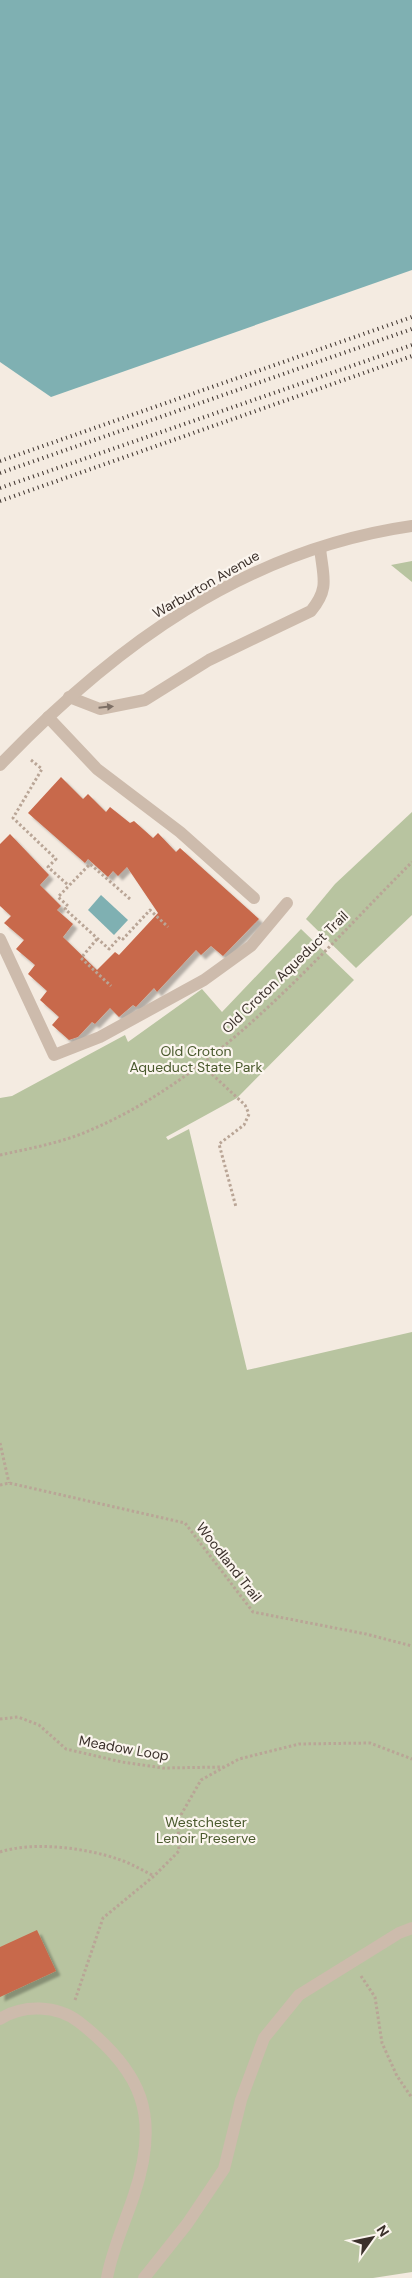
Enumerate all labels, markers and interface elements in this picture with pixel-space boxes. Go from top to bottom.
street label: Warburton Avenue [149,546,263,622]
one-way arrow [99,703,115,711]
street label: Old Croton Aqueduct Trail [218,907,352,1037]
park label: Old Croton Aqueduct State Park [129,1042,263,1076]
street label: Woodland Trail [192,1519,266,1605]
street label: Meadow Loop [78,1731,171,1765]
park label: Westchester Lenoir Preserve [156,1813,256,1847]
north arrow [347,2213,397,2263]
text: N [373,2222,393,2240]

